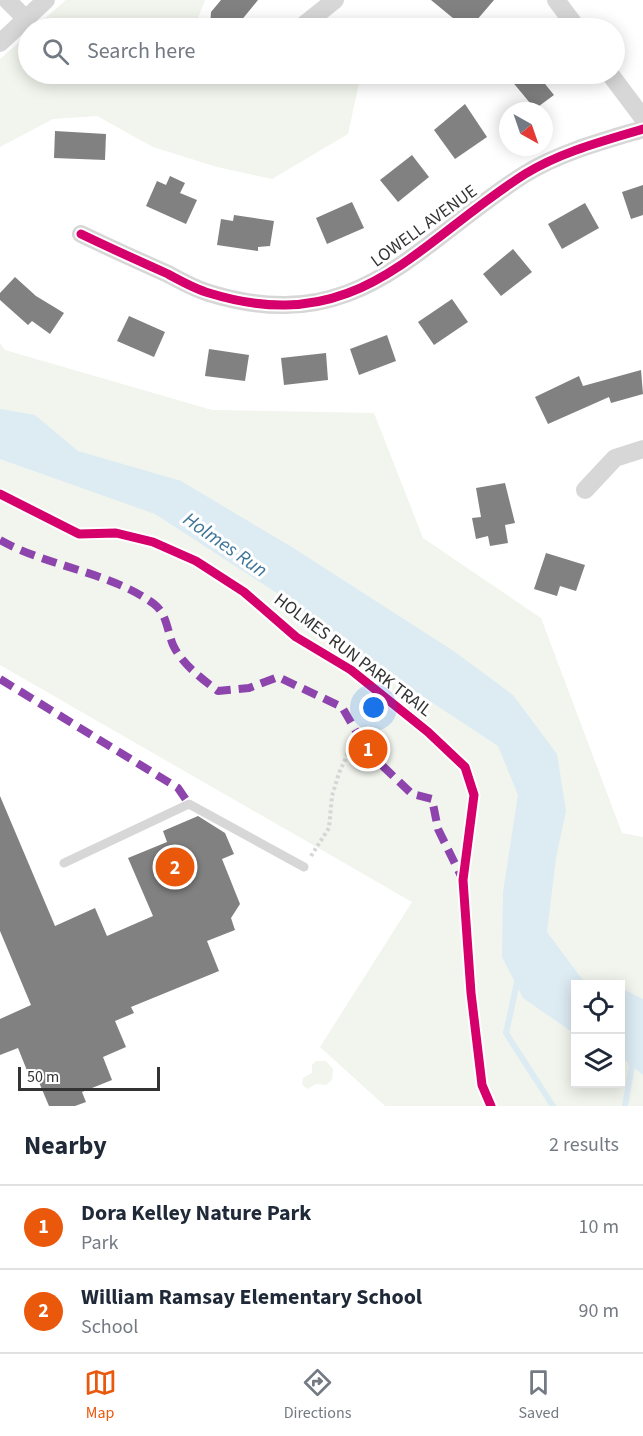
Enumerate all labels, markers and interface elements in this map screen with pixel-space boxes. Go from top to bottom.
search box [18,18,625,84]
icon: search [39,35,72,68]
text: Search here [87,35,195,67]
north arrow [499,102,553,156]
street label: LOWELL AVENUE [366,179,482,273]
water label: Holmes Run [177,506,273,584]
street label: HOLMES RUN PARK TRAIL [269,587,437,723]
your location [359,693,388,722]
pin: 1 [348,726,388,771]
pin: 2 [156,844,195,890]
map controls [571,980,625,1088]
button: locate [571,980,625,1034]
button: layers [571,1034,625,1088]
scale bar [18,1064,160,1092]
text: 50 m [27,1066,59,1088]
text: Nearby [24,1127,107,1164]
text: 2 results [549,1131,619,1159]
text: Dora Kelley Nature Park [81,1197,311,1229]
text: 1 [38,1213,49,1241]
text: 10 m [579,1213,619,1241]
text: Park [81,1229,118,1257]
text: William Ramsay Elementary School [81,1281,422,1313]
text: 2 [38,1297,49,1325]
text: 90 m [579,1297,619,1325]
text: School [81,1313,138,1341]
tab: Map [84,1366,117,1424]
tab: Directions [284,1366,351,1424]
tab: Saved [519,1366,559,1424]

